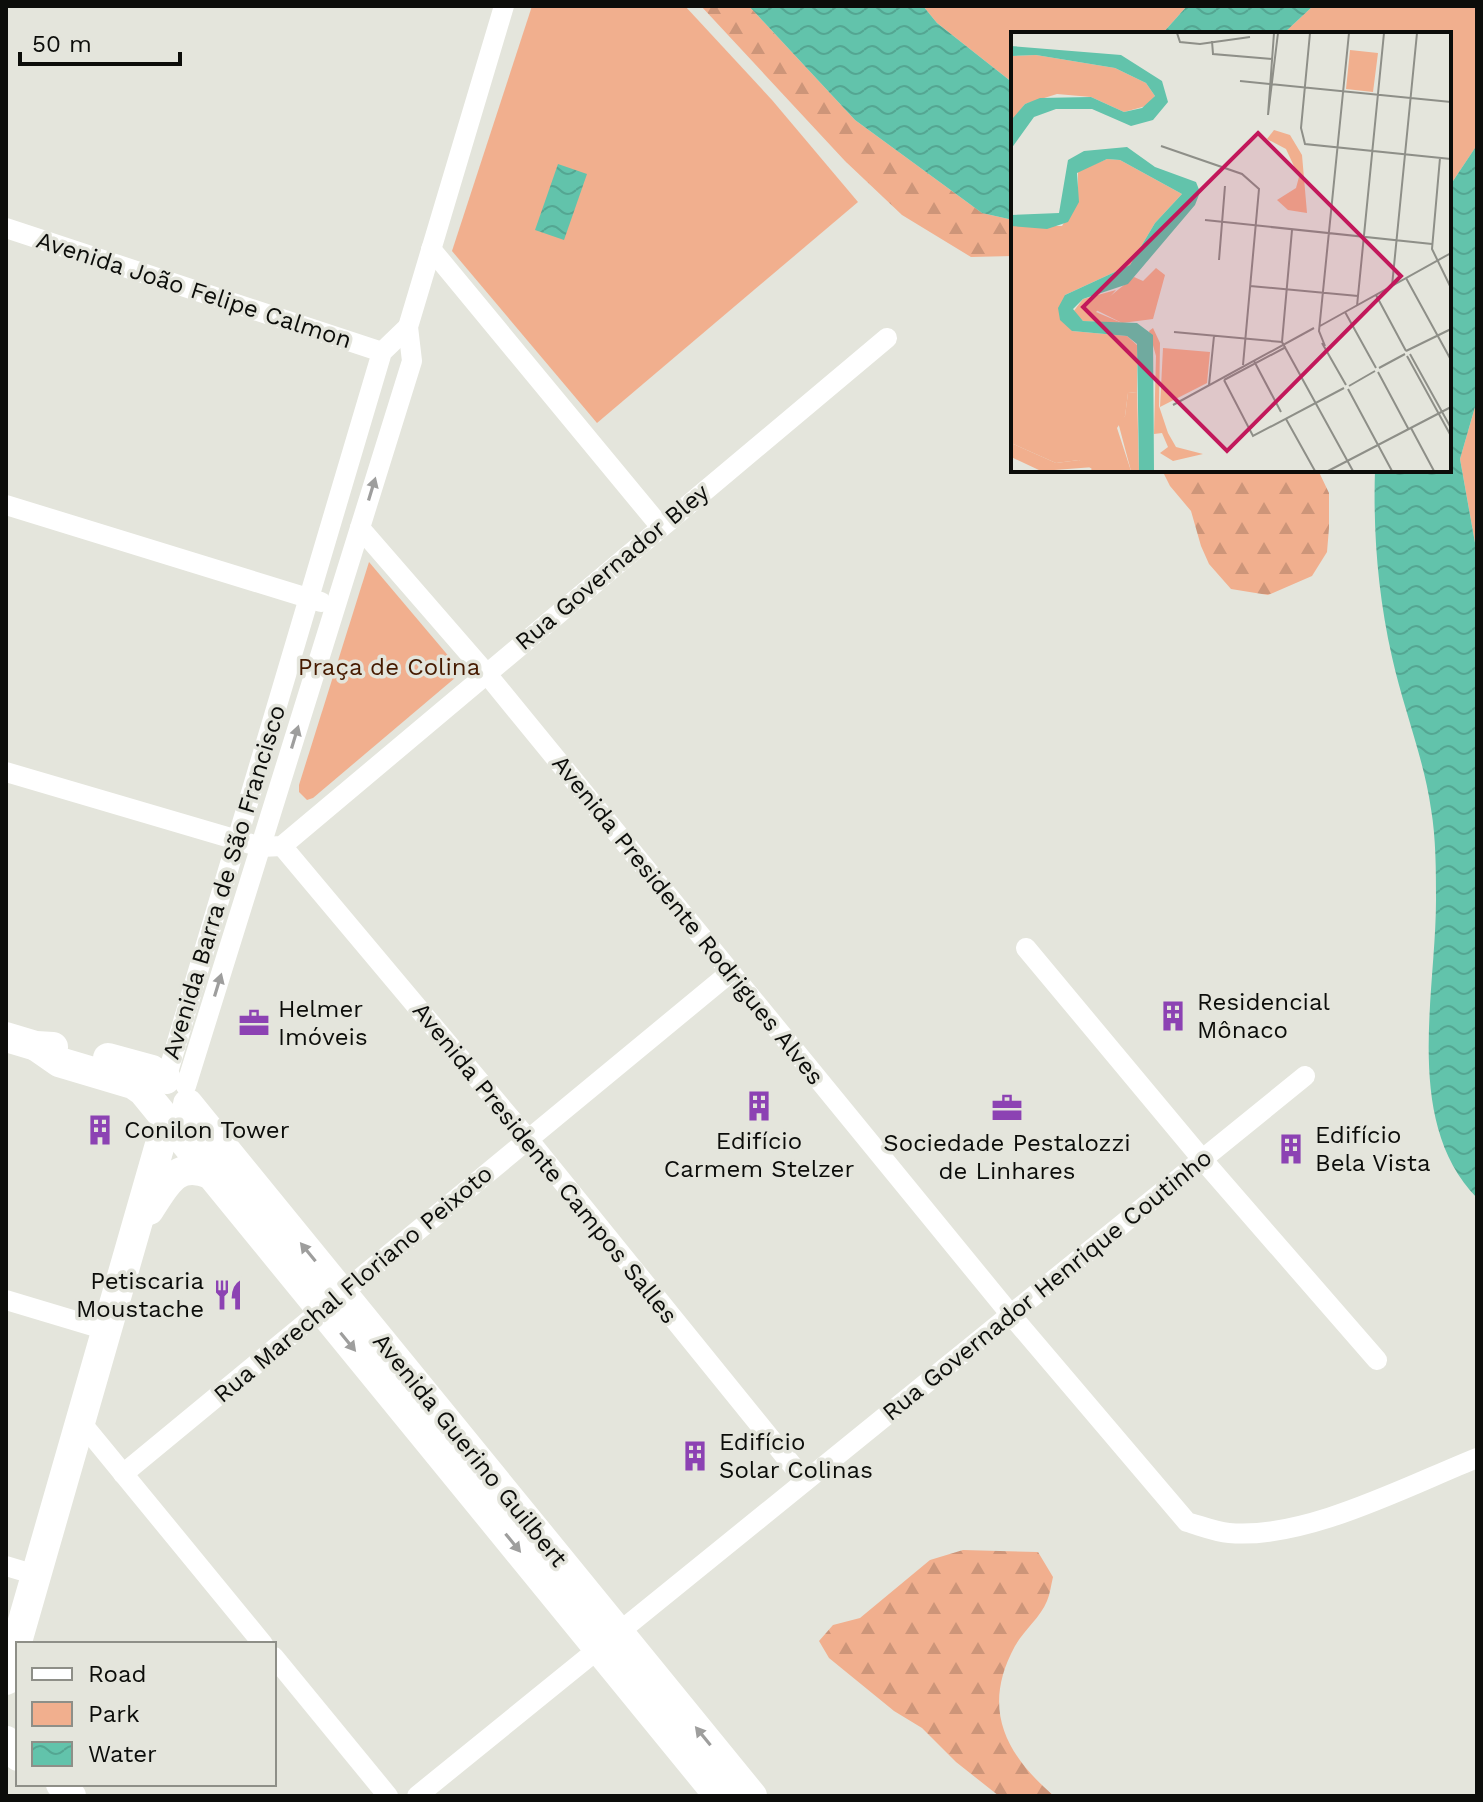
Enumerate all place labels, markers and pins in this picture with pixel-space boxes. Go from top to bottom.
place label: Residencial Mônaco [1197,988,1331,1044]
place label: Helmer Imóveis [278,995,368,1051]
building icon: Residencial Mônaco [1156,999,1190,1033]
office icon: Helmer Imóveis [237,1006,271,1040]
building icon: Edifício Carmem Stelzer [742,1089,776,1123]
office icon: Sociedade Pestalozzi de Linhares [990,1091,1024,1125]
building icon: Conilon Tower [83,1113,117,1147]
place label: Conilon Tower [124,1116,290,1144]
place label: Edifício Bela Vista [1315,1121,1431,1177]
place label: Edifício Carmem Stelzer [664,1127,854,1183]
place label: Sociedade Pestalozzi de Linhares [883,1129,1131,1185]
building icon: Edifício Bela Vista [1274,1132,1308,1166]
place label: Petiscaria Moustache [76,1267,204,1323]
restaurant icon: Petiscaria Moustache [211,1278,245,1312]
place label: Edifício Solar Colinas [719,1428,873,1484]
building icon: Edifício Solar Colinas [678,1439,712,1473]

